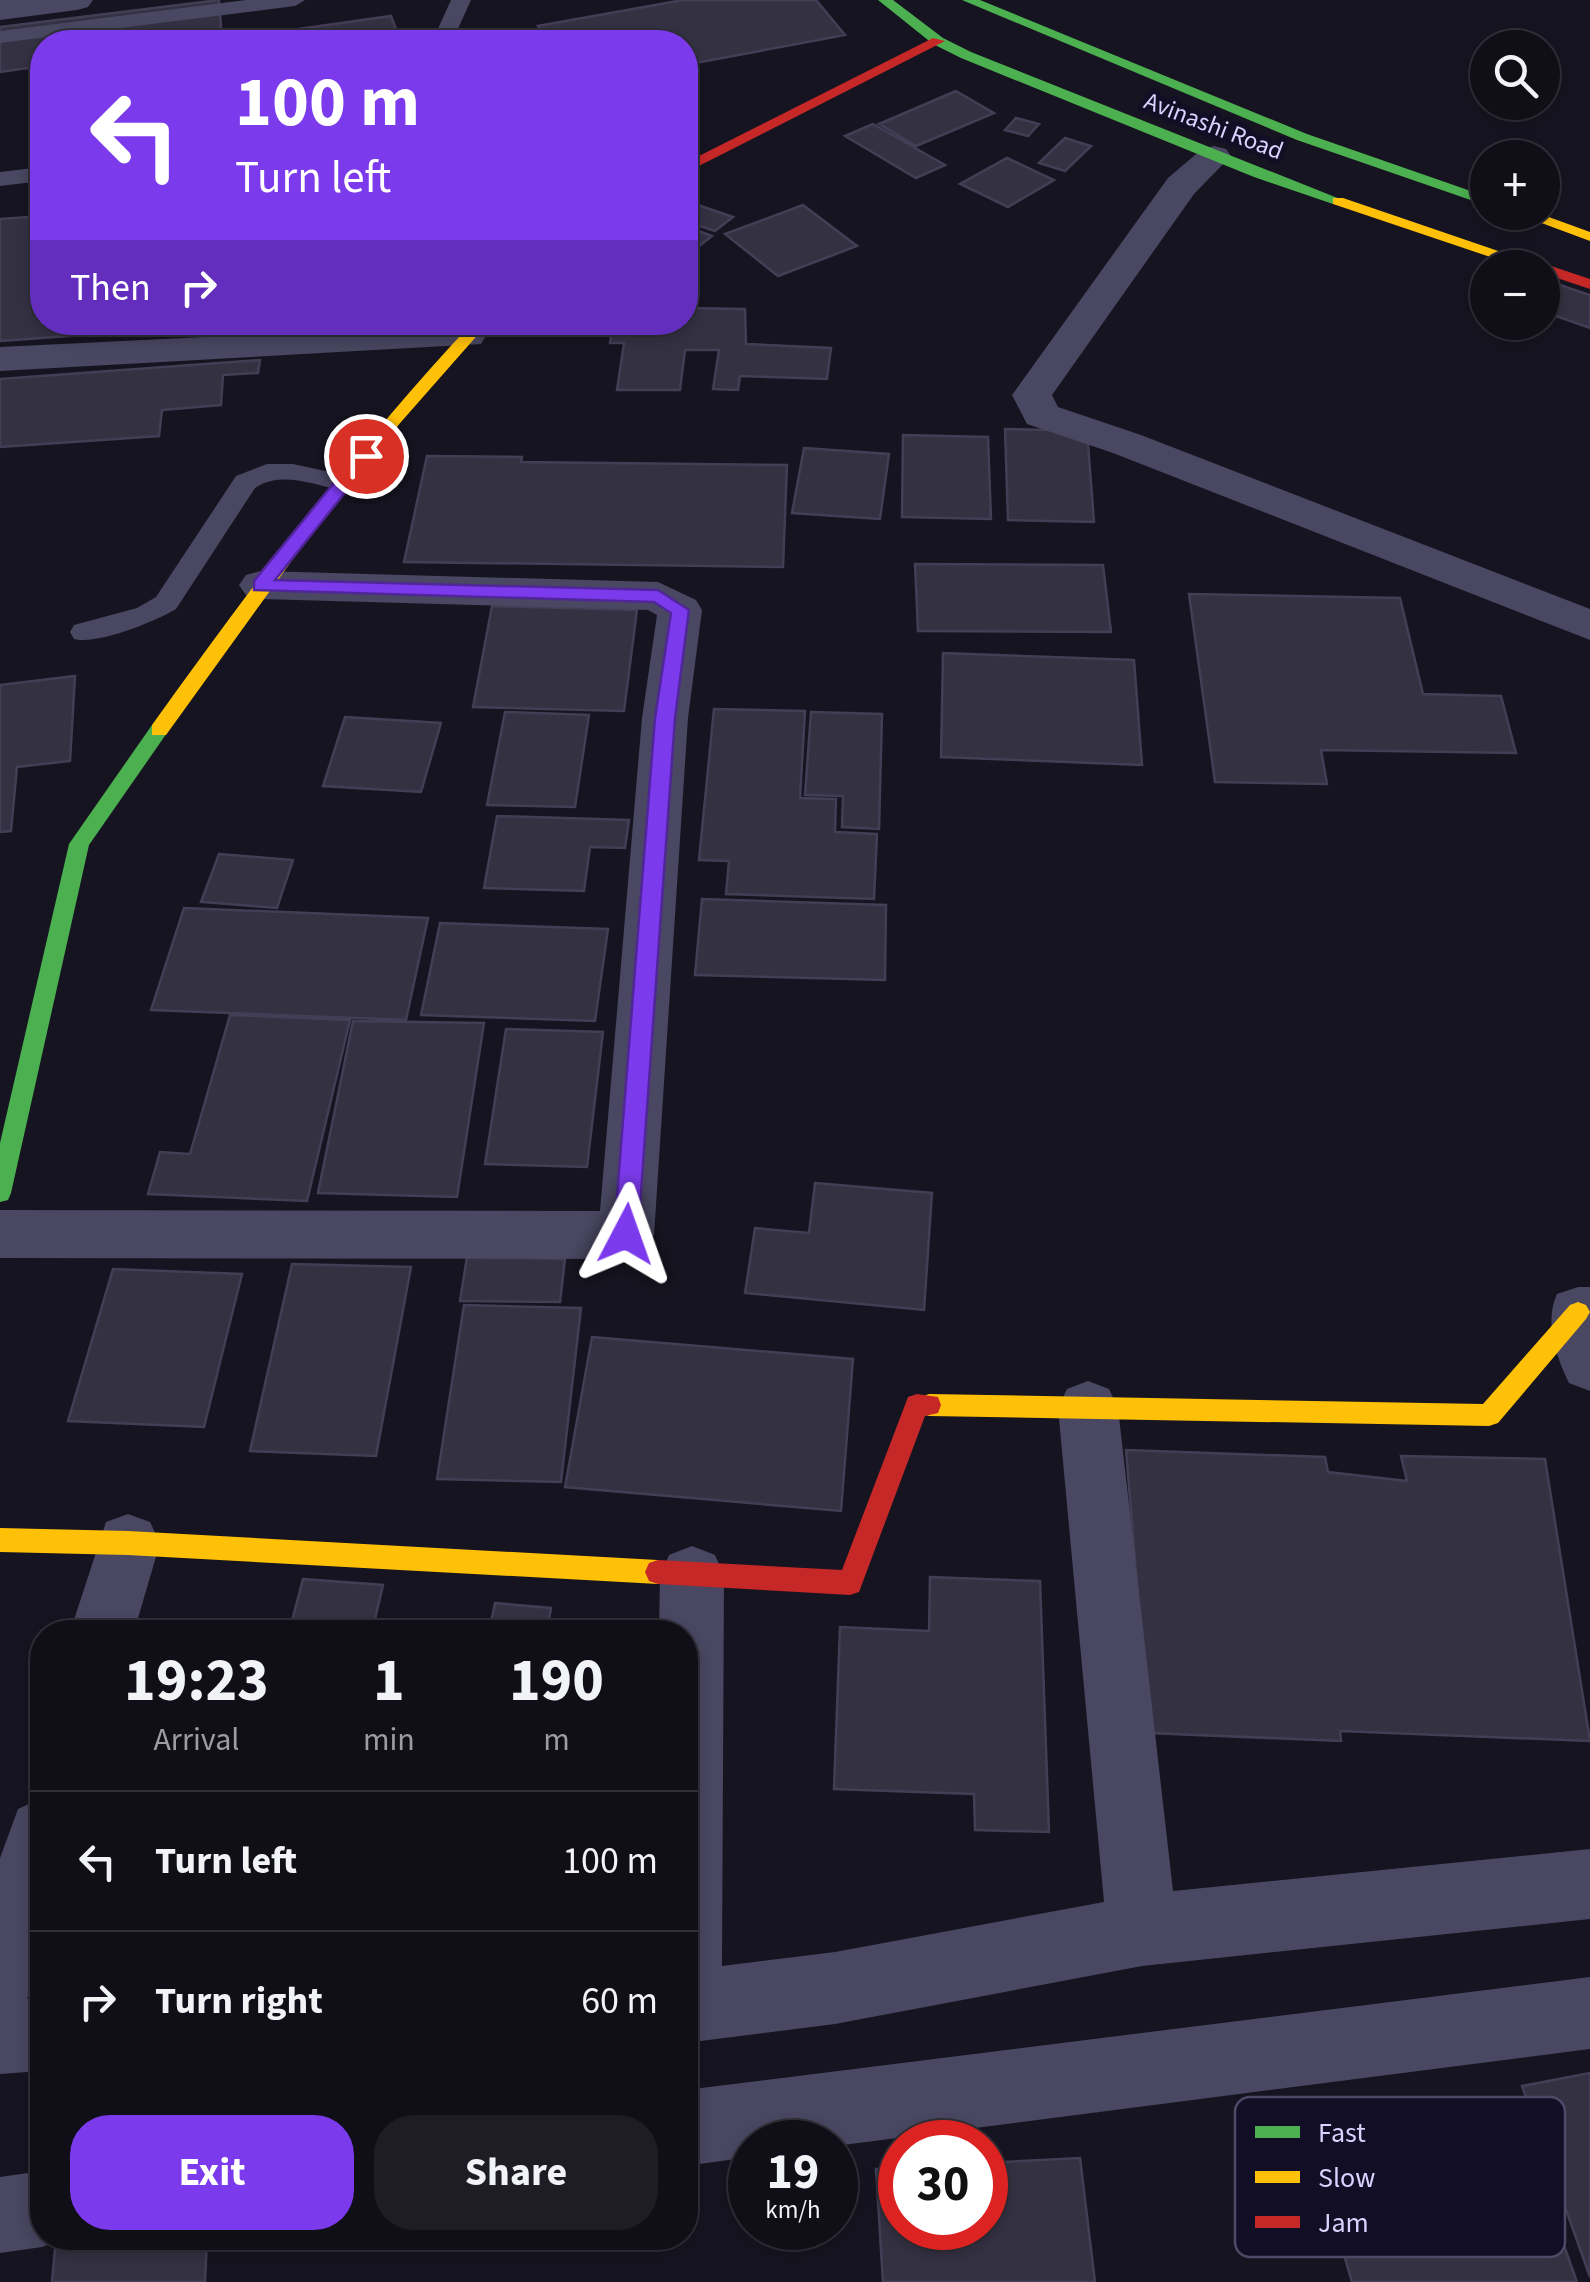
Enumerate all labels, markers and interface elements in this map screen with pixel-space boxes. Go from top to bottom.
map controls [1470,30,1560,340]
button: search [1470,30,1560,120]
text: 100 m [235,53,420,153]
icon: left [70,70,200,200]
street label: Avinashi Road [1139,83,1288,169]
button: + [1470,140,1560,230]
text: Turn left [235,146,391,210]
button: − [1470,250,1560,340]
icon: right [171,260,226,315]
text: Then [70,261,151,315]
pin [324,414,409,499]
icon: arrive [339,429,394,484]
position arrow [574,1182,678,1286]
text: 19:23 [124,1639,269,1724]
text: 1 [373,1639,405,1724]
text: 190 [509,1639,604,1724]
text: Arrival [153,1717,239,1763]
text: min [363,1717,415,1763]
text: m [543,1717,570,1763]
icon: left [70,1834,125,1889]
text: Turn left [155,1834,297,1888]
text: 100 m [562,1834,658,1888]
icon: right [70,1974,125,2029]
text: Turn right [155,1974,323,2028]
text: 60 m [581,1974,658,2028]
legend [1235,2097,1565,2257]
text: Fast [1318,2113,1366,2153]
button: Exit [70,2115,354,2230]
button: Share [374,2115,658,2230]
speed limit sign: 30 [878,2120,1008,2250]
text: 19 [767,2137,819,2208]
text: Slow [1318,2158,1375,2198]
text: km/h [765,2192,821,2228]
text: Jam [1318,2203,1369,2243]

